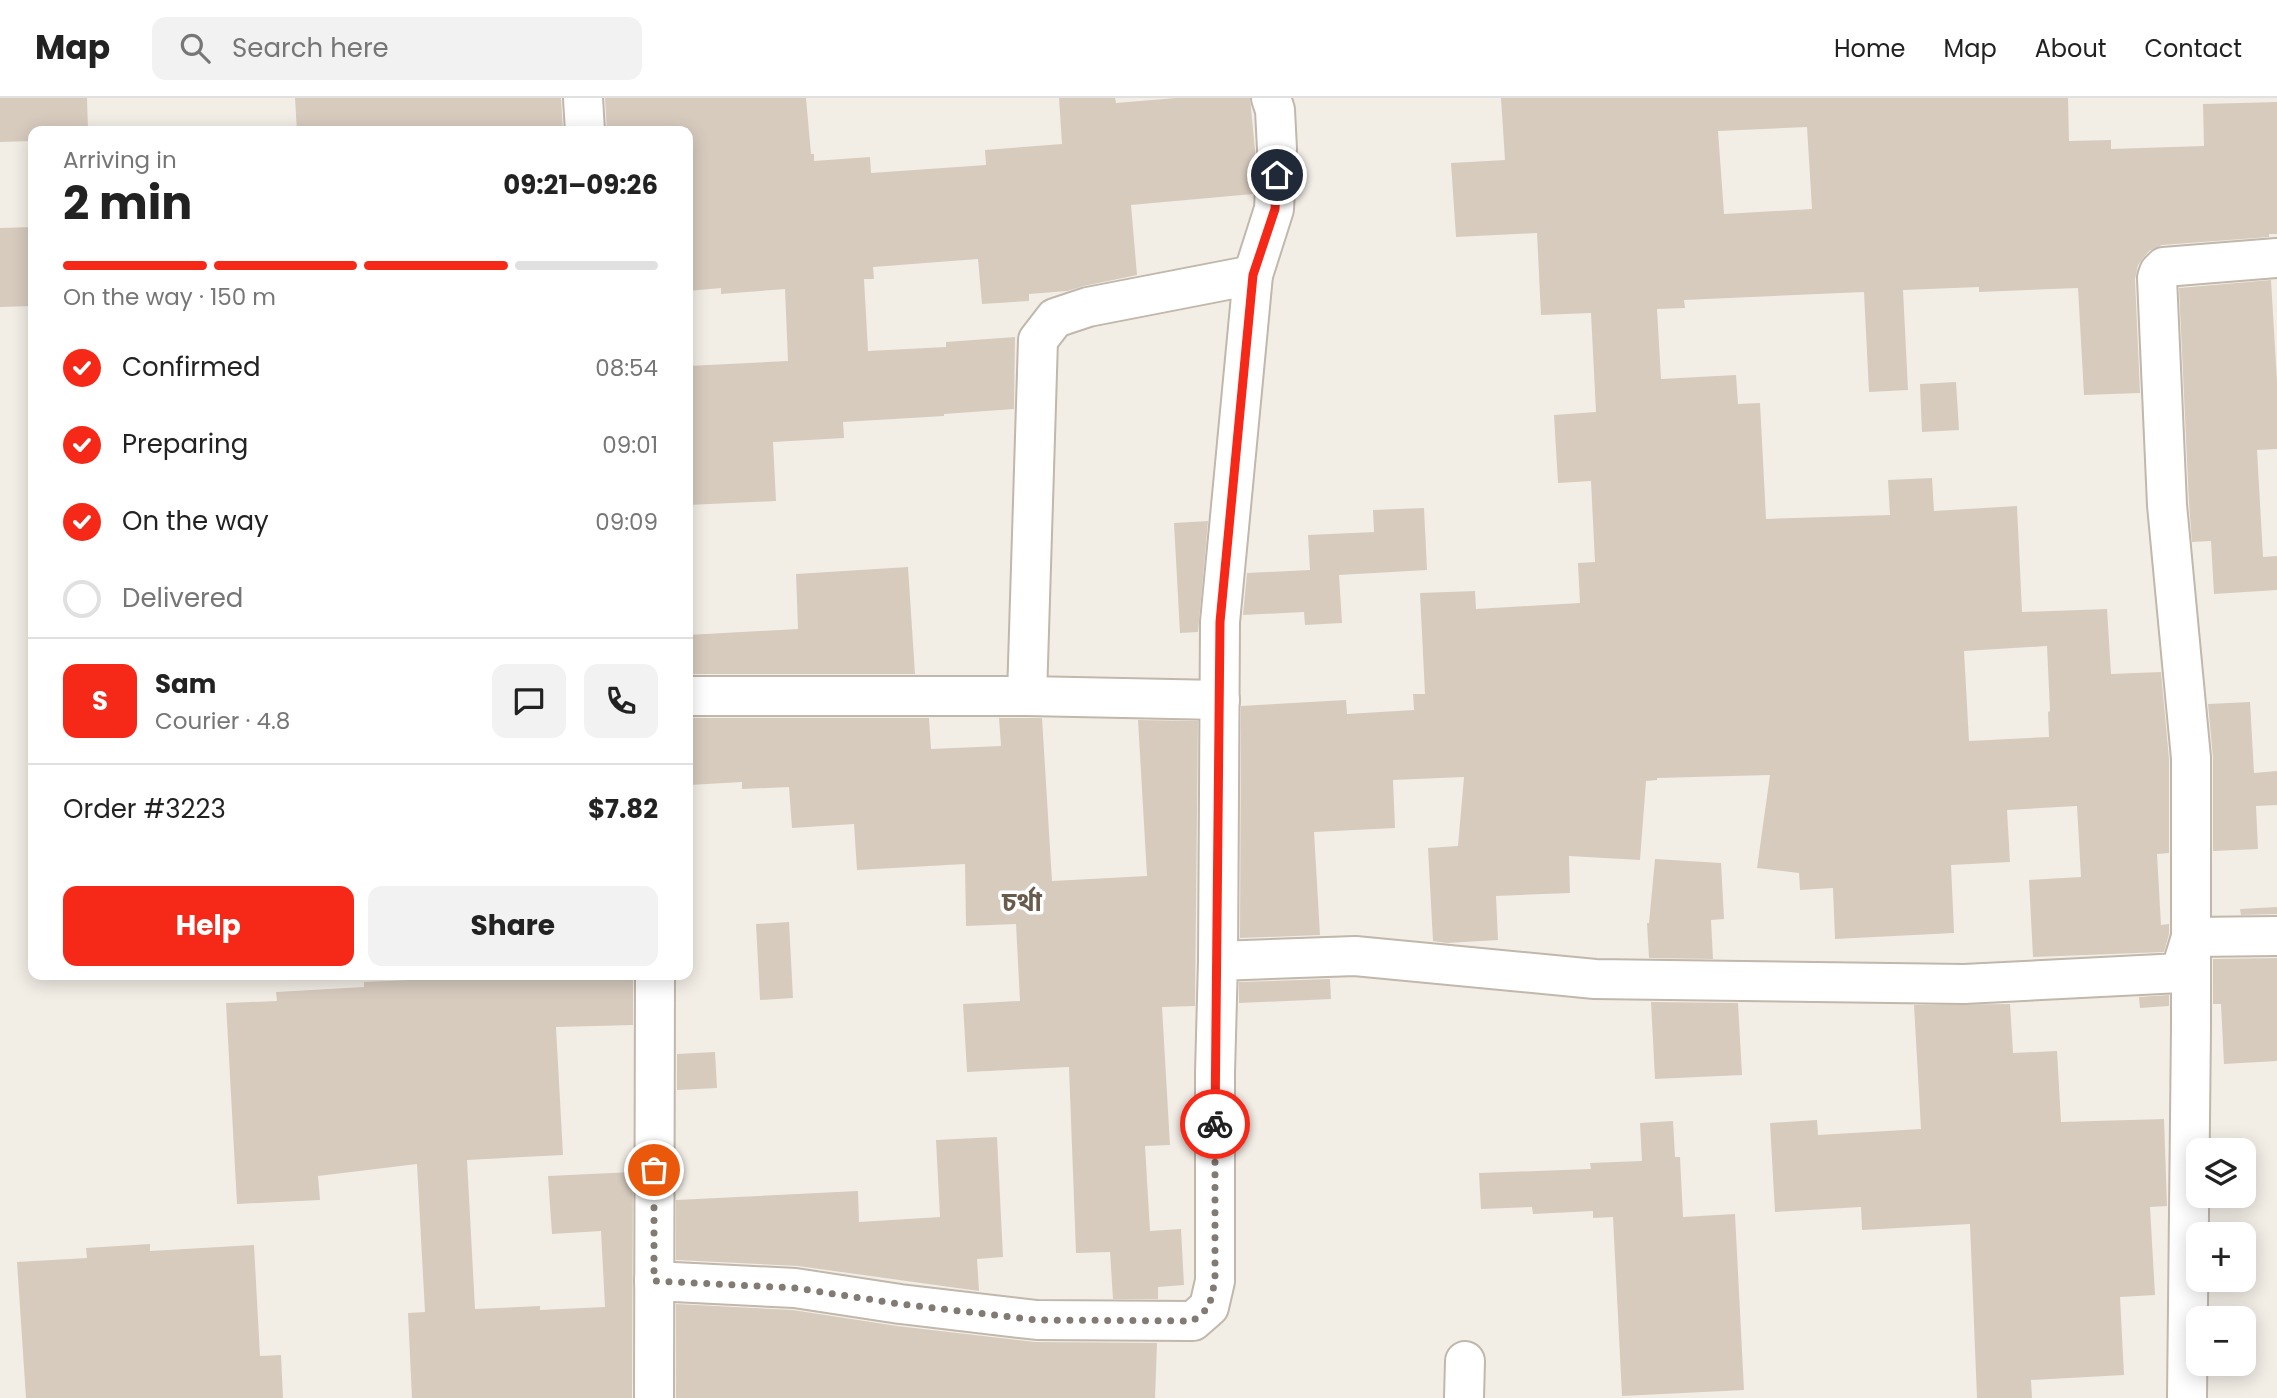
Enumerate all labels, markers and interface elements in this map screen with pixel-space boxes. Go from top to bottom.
search box [152,17,642,80]
text: Map [35,24,110,71]
icon: search [176,29,214,67]
text: Search here [232,30,389,66]
text: Home [1834,32,1906,65]
text: Map [1944,32,1997,65]
text: About [2035,32,2106,65]
text: Contact [2144,32,2242,65]
text: Arriving in [63,144,177,176]
pin [1247,145,1307,205]
icon: home [1258,156,1296,194]
text: 09:21–09:26 [503,167,658,203]
text: 2 min [63,171,192,235]
text: On the way · 150 m [63,281,276,313]
icon: check [63,349,101,387]
text: Confirmed [122,349,260,385]
text: 08:54 [595,352,658,384]
icon: check [63,426,101,464]
text: Preparing [122,426,248,462]
text: 09:01 [602,429,658,461]
icon: check [63,503,101,541]
text: On the way [122,503,269,539]
text: 09:09 [595,506,658,538]
text: Delivered [122,580,243,616]
button: chat [492,664,566,738]
button: phone [584,664,658,738]
text: Sam [155,666,216,702]
text: S [92,683,108,719]
text: Courier · 4.8 [155,705,290,737]
text: Order #3223 [63,791,226,827]
text: $7.82 [588,791,658,827]
district label: চর্থা [1001,884,1043,920]
button: Help [63,886,354,966]
button: Share [368,886,658,966]
courier [1180,1089,1250,1159]
icon: bike [1196,1105,1234,1143]
map controls [2186,1138,2256,1376]
button: layers [2186,1138,2256,1208]
pin [624,1140,684,1200]
icon: bag [635,1151,673,1189]
button: + [2186,1222,2256,1292]
button: − [2186,1306,2256,1376]

